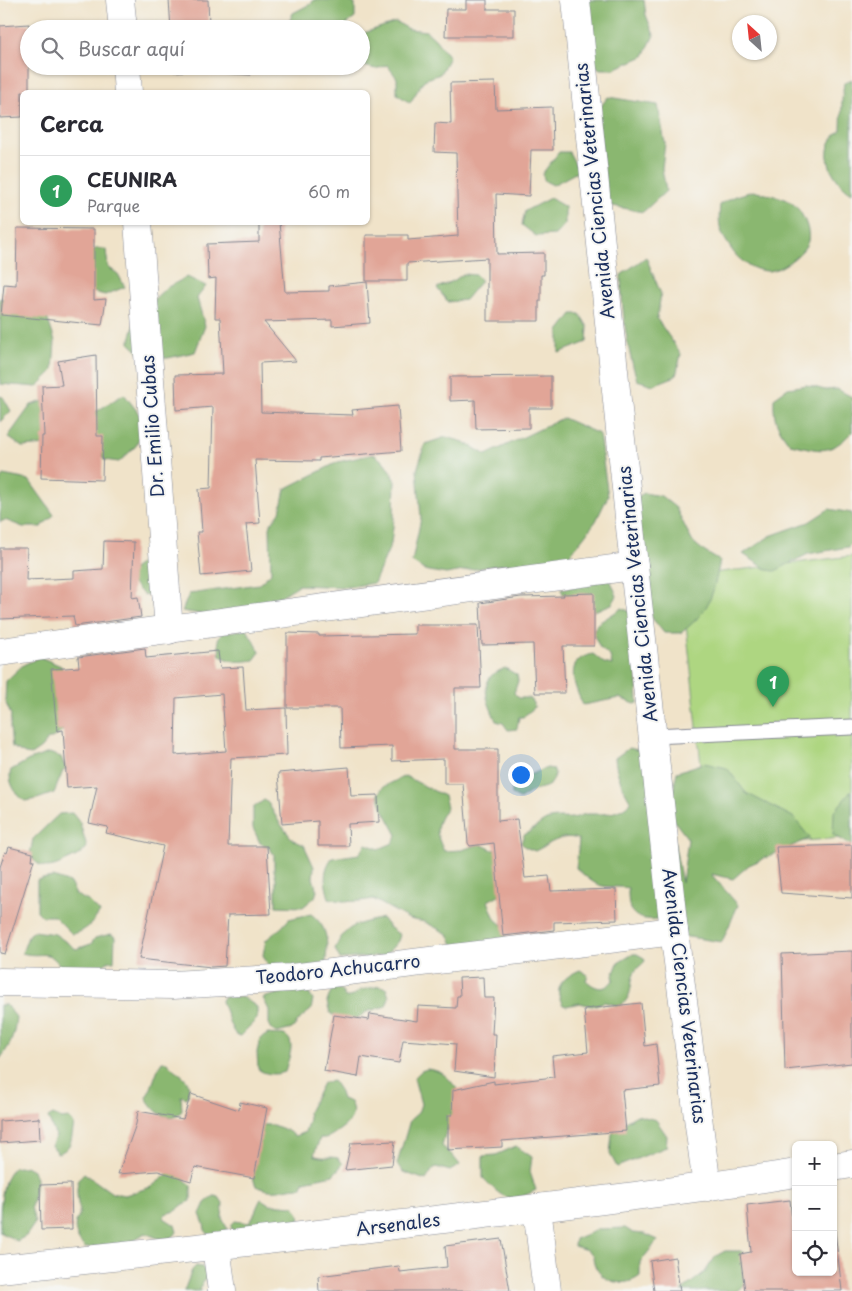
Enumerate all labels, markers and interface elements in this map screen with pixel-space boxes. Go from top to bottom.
north arrow [732,15,777,60]
search box [20,20,370,75]
icon: search [38,34,66,62]
text: Buscar aquí [78,34,185,62]
street label: Avenida Ciencias Veterinarias [567,62,620,321]
text: Cerca [40,107,104,139]
text: CEUNIRA [87,165,177,193]
text: 1 [52,179,60,203]
text: 60 m [308,179,350,203]
text: Parque [87,193,140,217]
street label: Dr. Emilio Cubas [133,354,170,498]
street label: Avenida Ciencias Veterinarias [610,465,663,724]
pin: 1 [757,666,789,707]
your location [508,762,534,788]
street label: Avenida Ciencias Veterinarias [656,866,715,1125]
street label: Teodoro Achucarro [254,946,421,991]
map controls [792,1141,837,1276]
button: + [792,1141,837,1186]
button: − [792,1186,837,1231]
street label: Arsenales [354,1205,442,1242]
button: locate [792,1231,837,1276]

